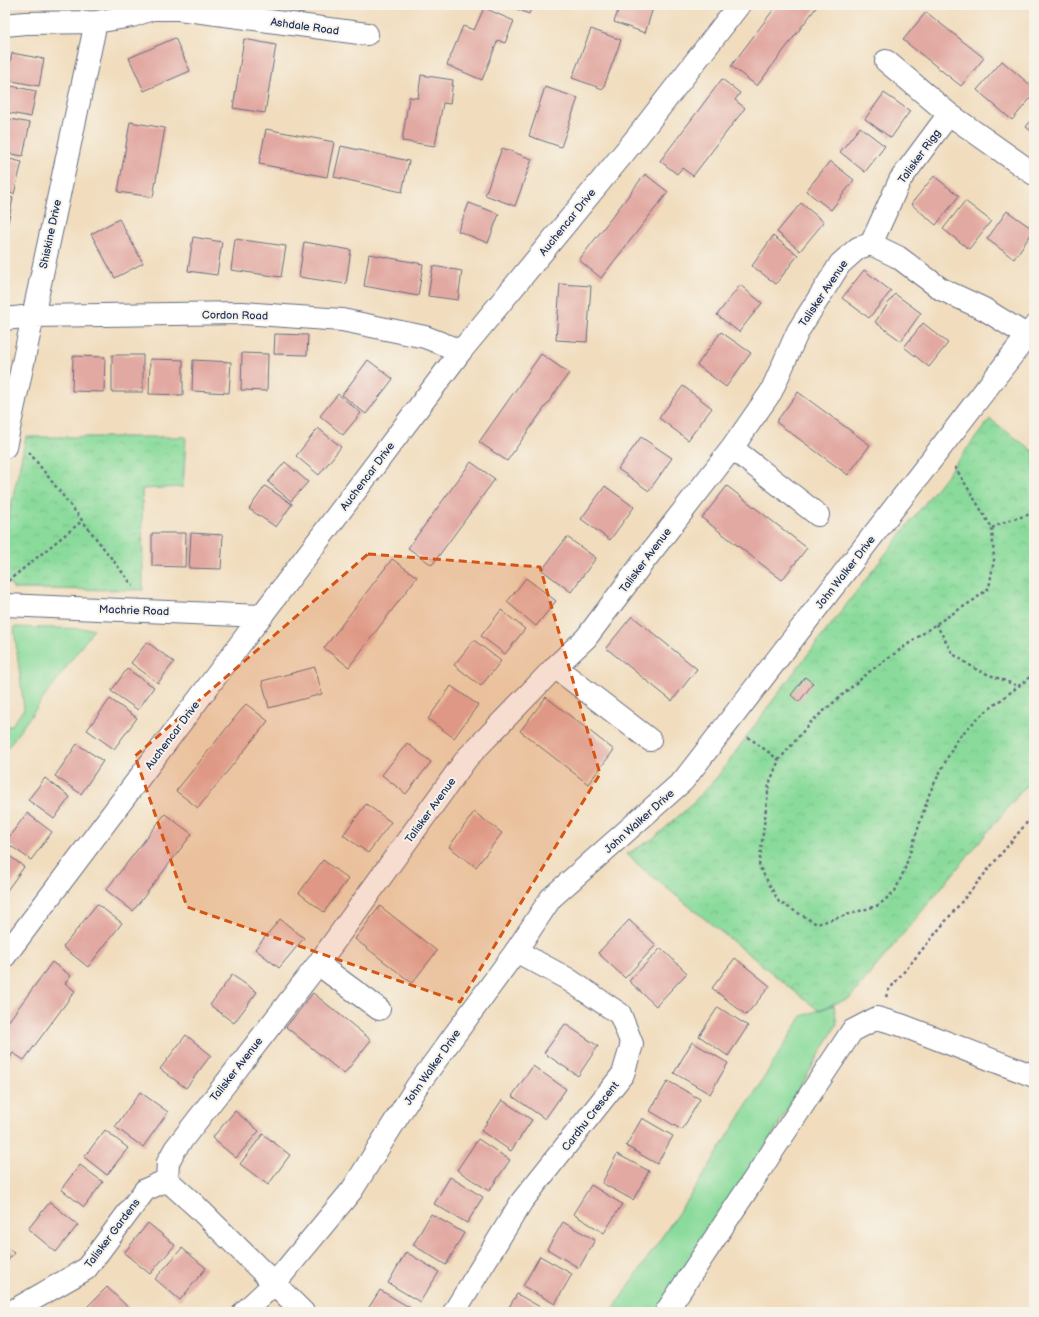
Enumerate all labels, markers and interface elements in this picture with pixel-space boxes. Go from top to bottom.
street label: Ashdale Road [270,15,340,38]
street label: Talisker Rigg [895,127,943,186]
street label: Auchencar Drive [536,186,599,258]
street label: Shiskine Drive [37,198,64,270]
street label: Talisker Avenue [796,257,851,329]
street label: Cordon Road [202,308,268,323]
street label: Auchencar Drive [337,439,398,513]
street label: Talisker Avenue [617,525,674,595]
street label: John Walker Drive [813,533,878,611]
street label: Machrie Road [99,603,169,618]
street label: Auchencar Drive [142,698,203,772]
street label: Talisker Avenue [402,775,459,846]
street label: John Walker Drive [602,786,677,856]
street label: John Walker Drive [402,1027,464,1108]
street label: Talisker Avenue [207,1034,266,1104]
street label: Cardhu Crescent [559,1078,622,1154]
street label: Talisker Gardens [82,1196,143,1271]

